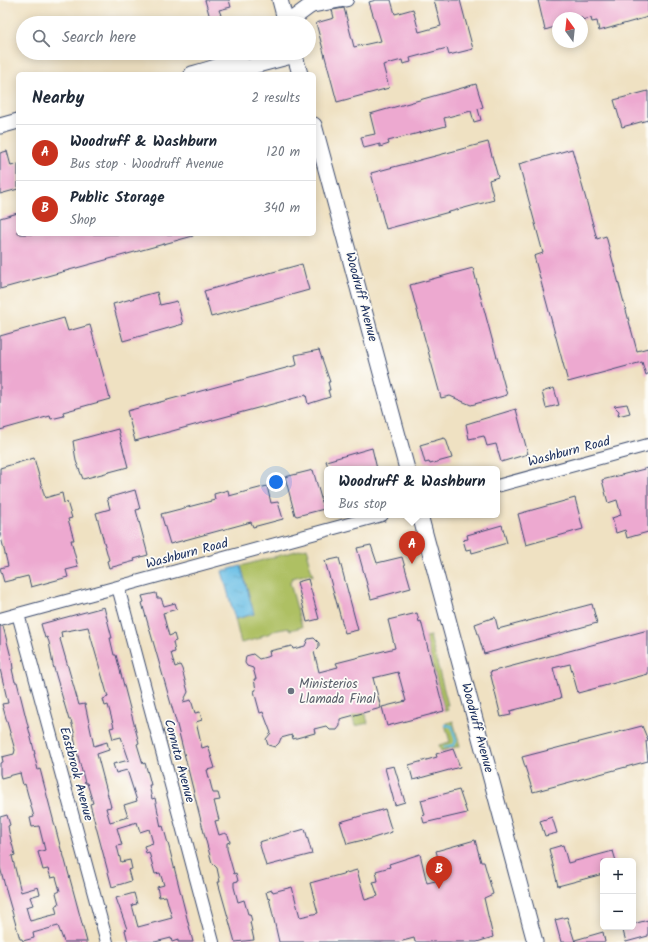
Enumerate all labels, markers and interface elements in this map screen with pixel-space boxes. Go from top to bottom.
north arrow [552,12,588,48]
search box [16,16,316,60]
text: Search here [62,26,136,50]
icon: search [30,27,52,49]
text: Nearby [32,85,84,112]
text: 2 results [252,88,300,109]
text: Woodruff & Washburn [70,130,217,154]
text: A [41,142,49,163]
text: 120 m [266,142,300,163]
text: Bus stop · Woodruff Avenue [70,154,224,175]
text: Public Storage [70,186,165,210]
text: B [41,198,49,219]
text: 340 m [263,198,300,219]
text: Shop [70,210,96,231]
street label: Woodruff Avenue [339,250,383,344]
street label: Washburn Road [526,431,613,473]
popup [324,466,500,518]
text: Woodruff & Washburn [338,470,486,494]
your location [266,472,286,492]
text: Bus stop [338,494,386,515]
pin: A [399,531,425,564]
street label: Washburn Road [144,533,231,575]
place label: Ministerios Llamada Final [299,674,376,710]
street label: Woodruff Avenue [455,681,499,775]
marker: Ministerios Llamada Final [286,686,296,696]
street label: Cornuta Avenue [158,717,200,805]
street label: Eastbrook Avenue [53,725,99,824]
pin: B [426,856,452,889]
map controls [600,858,636,930]
button: + [600,858,636,894]
button: − [600,894,636,930]

